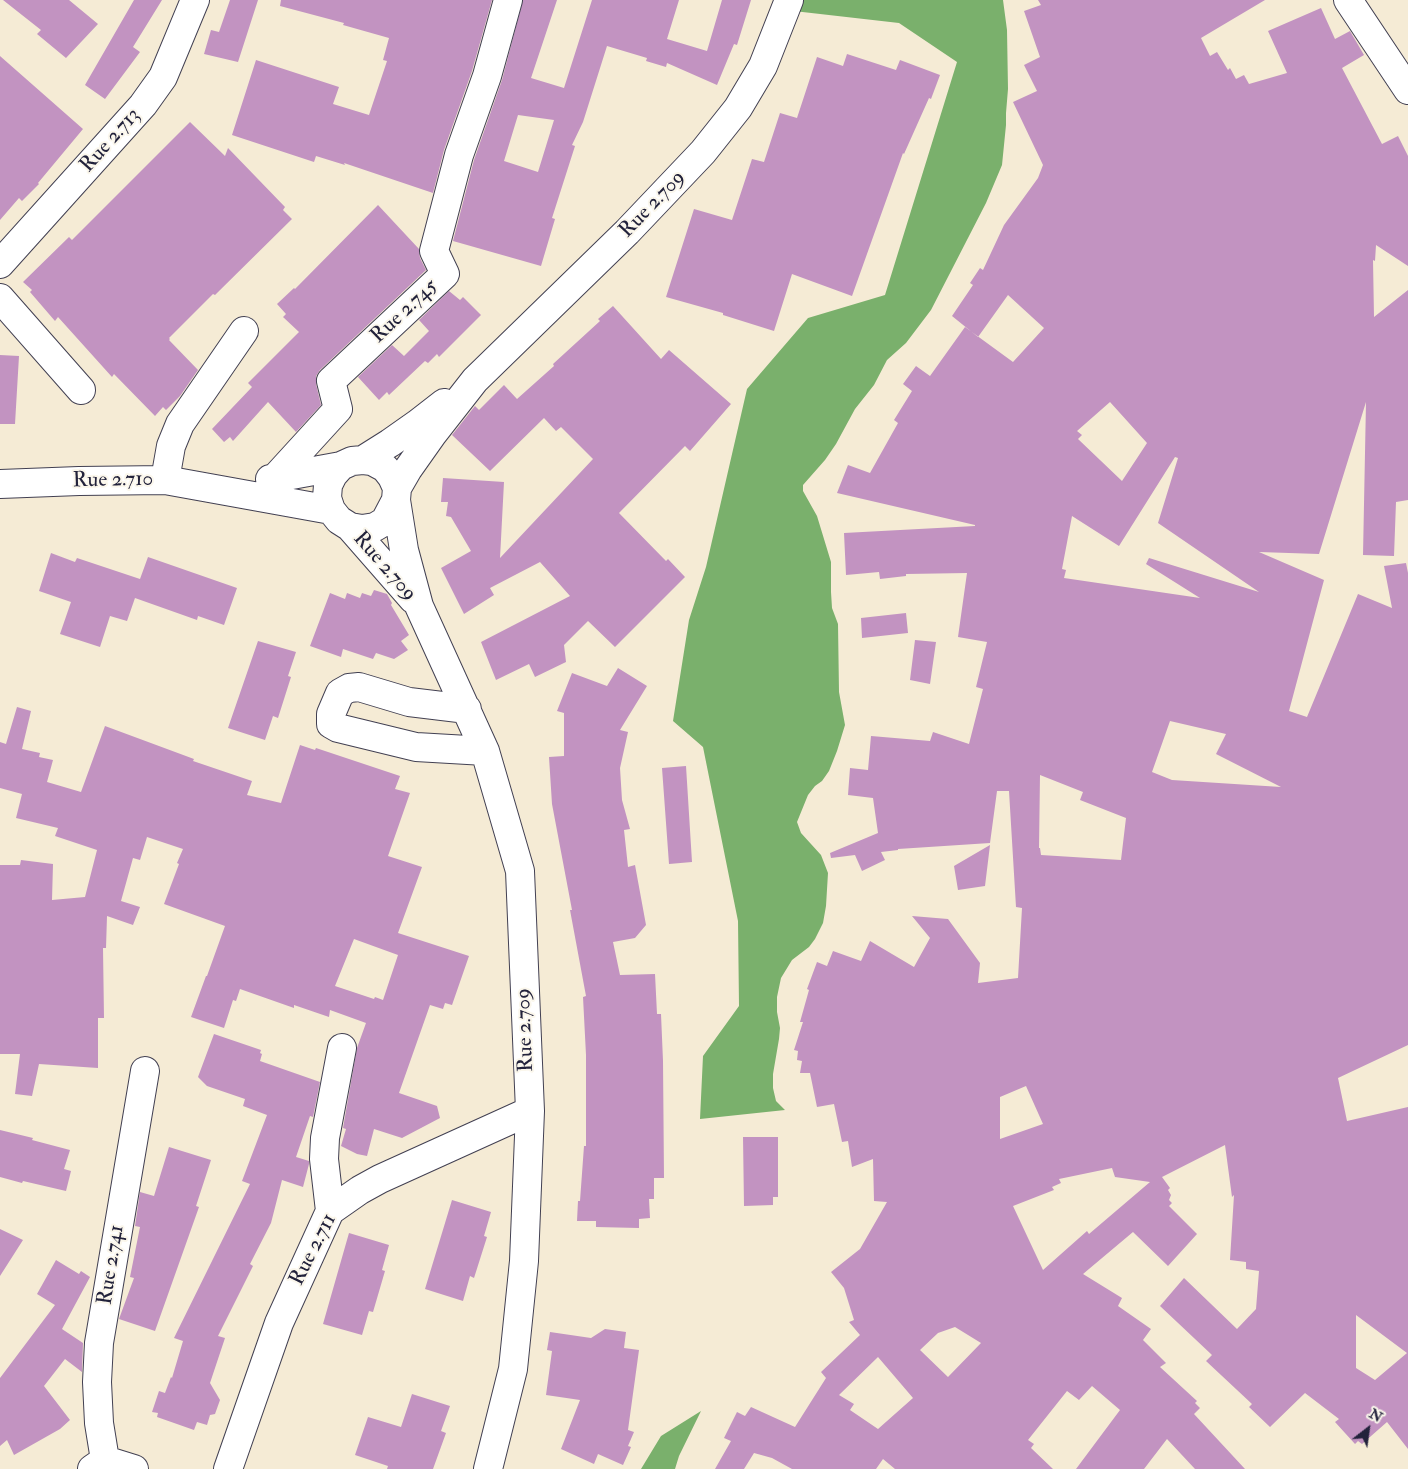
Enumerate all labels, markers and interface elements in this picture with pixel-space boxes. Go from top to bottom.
street label: Rue 2.713 [76,104,146,178]
street label: Rue 2.709 [615,166,691,244]
street label: Rue 2.745 [366,275,444,349]
street label: Rue 2.710 [73,468,153,494]
street label: Rue 2.709 [347,527,421,607]
street label: Rue 2.709 [512,988,540,1072]
street label: Rue 2.711 [285,1210,343,1290]
street label: Rue 2.741 [93,1223,131,1307]
north arrow [1343,1404,1393,1454]
text: N [1366,1405,1385,1426]

